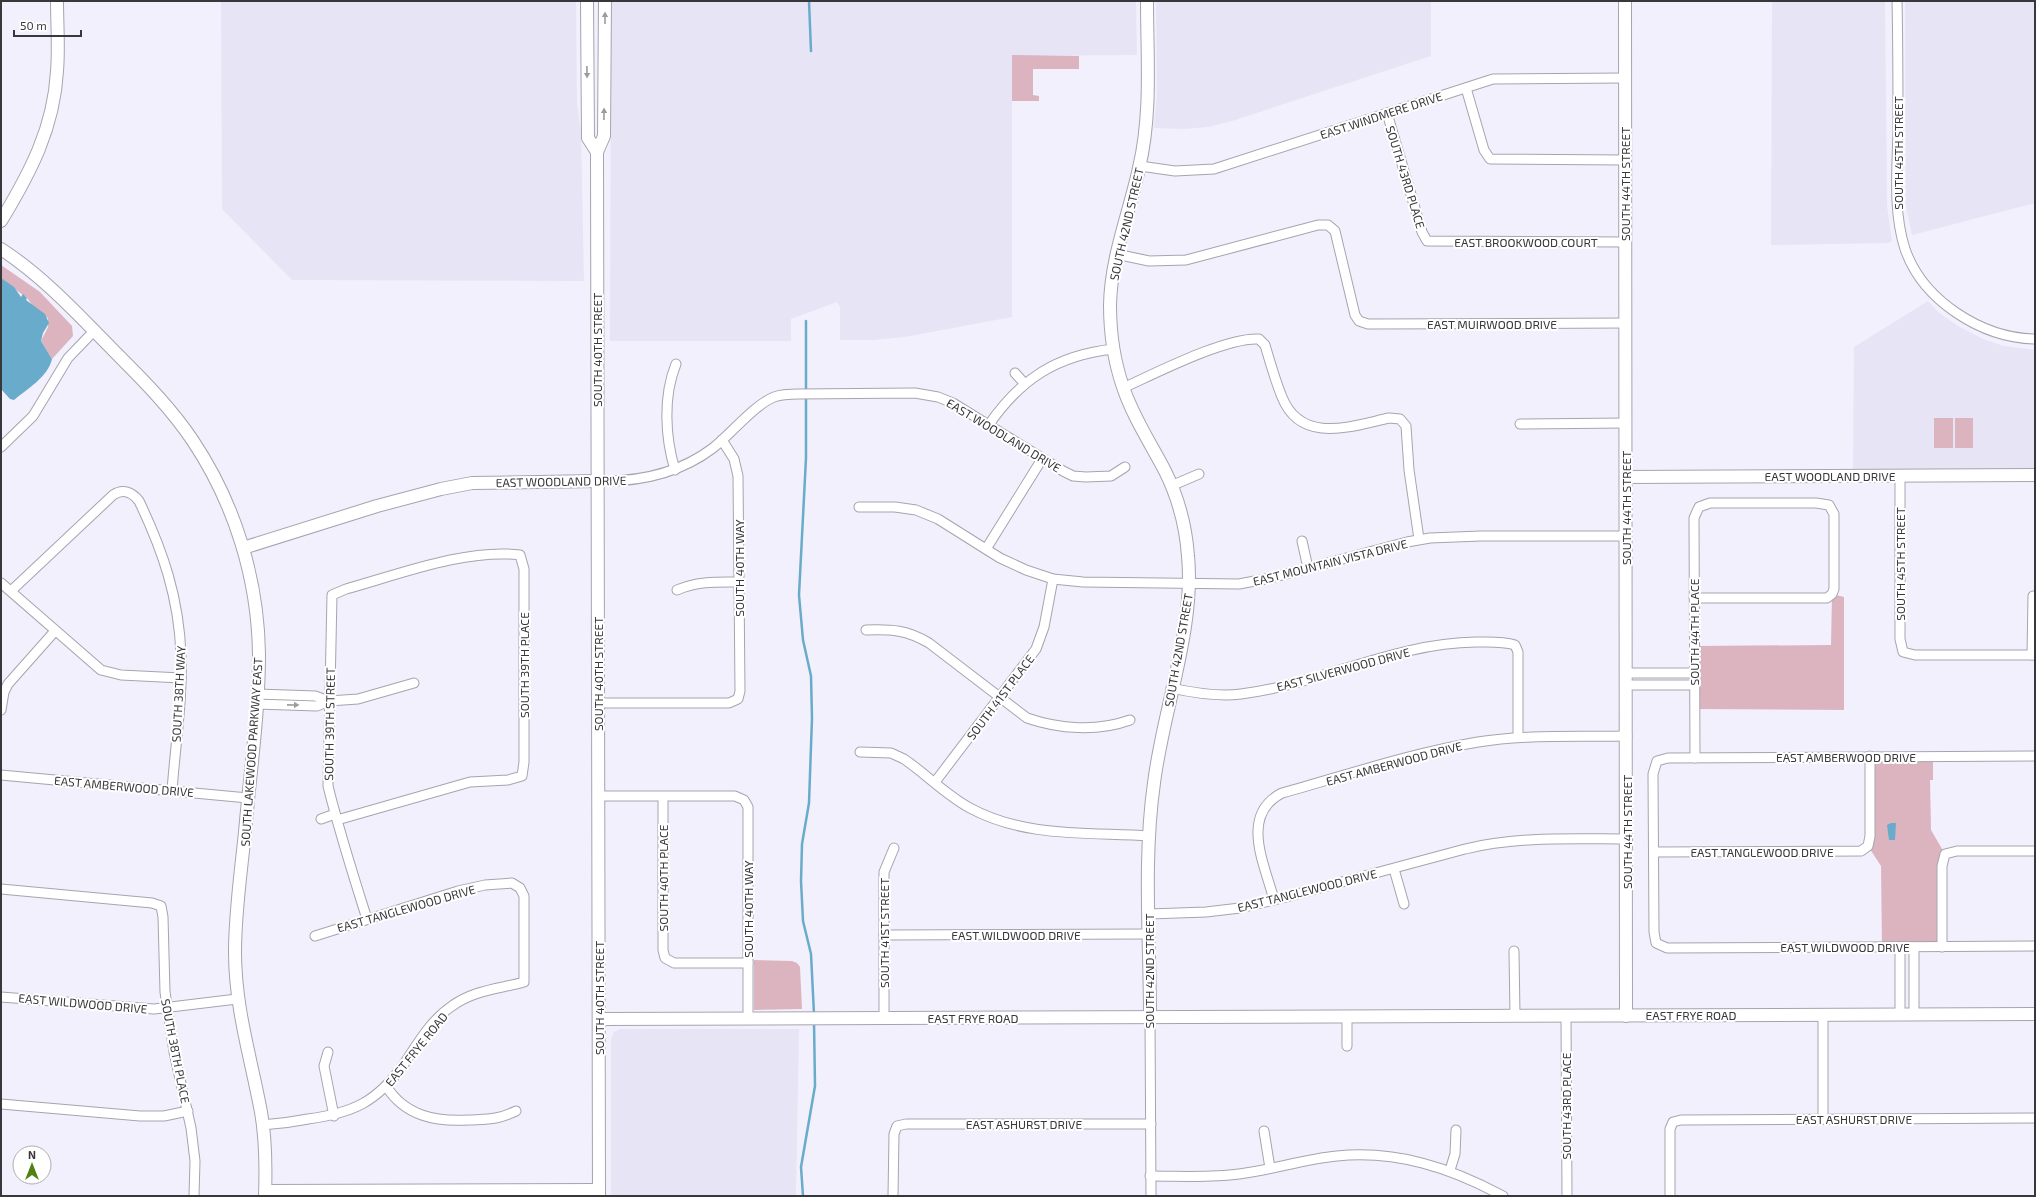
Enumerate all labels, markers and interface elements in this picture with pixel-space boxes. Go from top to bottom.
one-way arrow [602,11,608,24]
scale bar [14,12,81,38]
text: 50 m [20,18,47,32]
one-way arrow [584,66,591,78]
street label: EAST WINDMERE DRIVE [1318,89,1444,141]
street label: SOUTH 45TH STREET [1891,96,1905,210]
one-way arrow [601,108,608,120]
street label: SOUTH 43RD PLACE [1384,124,1428,230]
street label: SOUTH 44TH STREET [1618,127,1632,241]
street label: SOUTH 42ND STREET [1106,166,1146,282]
street label: EAST BROOKWOOD COURT [1454,235,1598,249]
street label: SOUTH 40TH STREET [590,293,604,407]
street label: EAST MUIRWOOD DRIVE [1427,317,1557,331]
street label: EAST WOODLAND DRIVE [944,395,1064,475]
street label: SOUTH 44TH STREET [1619,451,1633,565]
street label: EAST WOODLAND DRIVE [1765,469,1896,483]
street label: EAST WOODLAND DRIVE [495,473,627,489]
street label: SOUTH 45TH STREET [1893,507,1907,621]
street label: SOUTH 40TH WAY [732,519,746,617]
street label: EAST MOUNTAIN VISTA DRIVE [1251,536,1409,588]
street label: SOUTH 44TH PLACE [1687,578,1701,685]
street label: SOUTH 42ND STREET [1161,592,1195,708]
street label: SOUTH 39TH PLACE [517,612,531,718]
street label: SOUTH 40TH STREET [591,617,605,731]
street label: EAST SILVERWOOD DRIVE [1275,644,1411,694]
street label: SOUTH 38TH WAY [168,645,188,743]
street label: SOUTH 41ST PLACE [963,651,1037,742]
street label: SOUTH LAKEWOOD PARKWAY EAST [237,657,265,847]
street label: SOUTH 39TH STREET [321,667,337,781]
one-way arrow [287,702,300,708]
street label: EAST AMBERWOOD DRIVE [1324,738,1464,788]
street label: EAST AMBERWOOD DRIVE [1776,750,1916,764]
street label: EAST AMBERWOOD DRIVE [54,773,195,799]
street label: SOUTH 44TH STREET [1620,775,1634,889]
street label: SOUTH 40TH PLACE [656,824,670,931]
street label: EAST TANGLEWOOD DRIVE [1690,845,1834,859]
street label: SOUTH 40TH WAY [741,860,755,958]
street label: EAST TANGLEWOOD DRIVE [1236,866,1378,914]
street label: SOUTH 41ST STREET [877,878,891,988]
street label: EAST TANGLEWOOD DRIVE [335,881,477,934]
street label: SOUTH 42ND STREET [1142,913,1156,1029]
street label: EAST WILDWOOD DRIVE [951,928,1081,942]
street label: EAST WILDWOOD DRIVE [1780,940,1910,954]
street label: SOUTH 40TH STREET [592,941,606,1055]
street label: EAST WILDWOOD DRIVE [18,990,148,1016]
street label: SOUTH 38TH PLACE [159,998,193,1105]
street label: EAST FRYE ROAD [1645,1008,1737,1022]
street label: EAST FRYE ROAD [382,1009,450,1089]
street label: EAST FRYE ROAD [927,1011,1019,1025]
street label: SOUTH 43RD PLACE [1559,1052,1573,1159]
street label: EAST ASHURST DRIVE [1796,1112,1912,1126]
street label: EAST ASHURST DRIVE [966,1117,1082,1131]
north arrow [12,1145,52,1185]
text: N [28,1148,36,1161]

